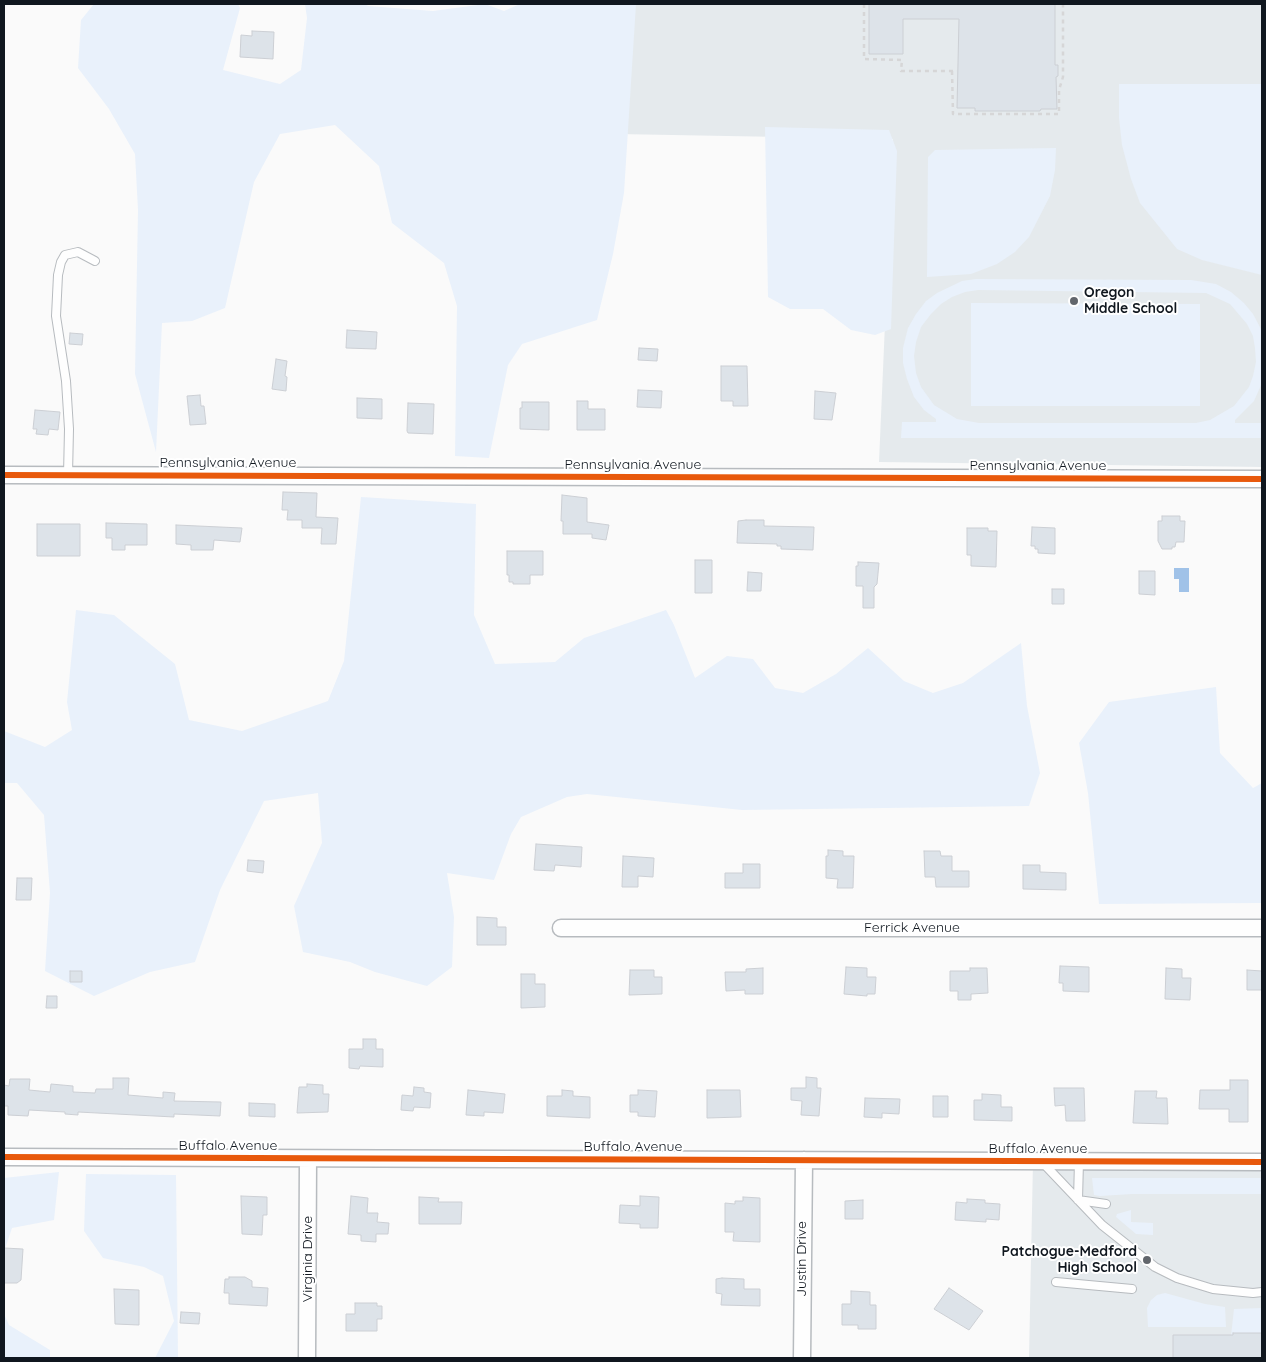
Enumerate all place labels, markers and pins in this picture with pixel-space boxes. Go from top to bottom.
place label: Oregon Middle School [1084,285,1177,318]
marker: Oregon Middle School [1068,295,1080,307]
place label: Patchogue-Medford High School [1002,1244,1137,1276]
marker: Patchogue-Medford High School [1141,1254,1153,1266]

